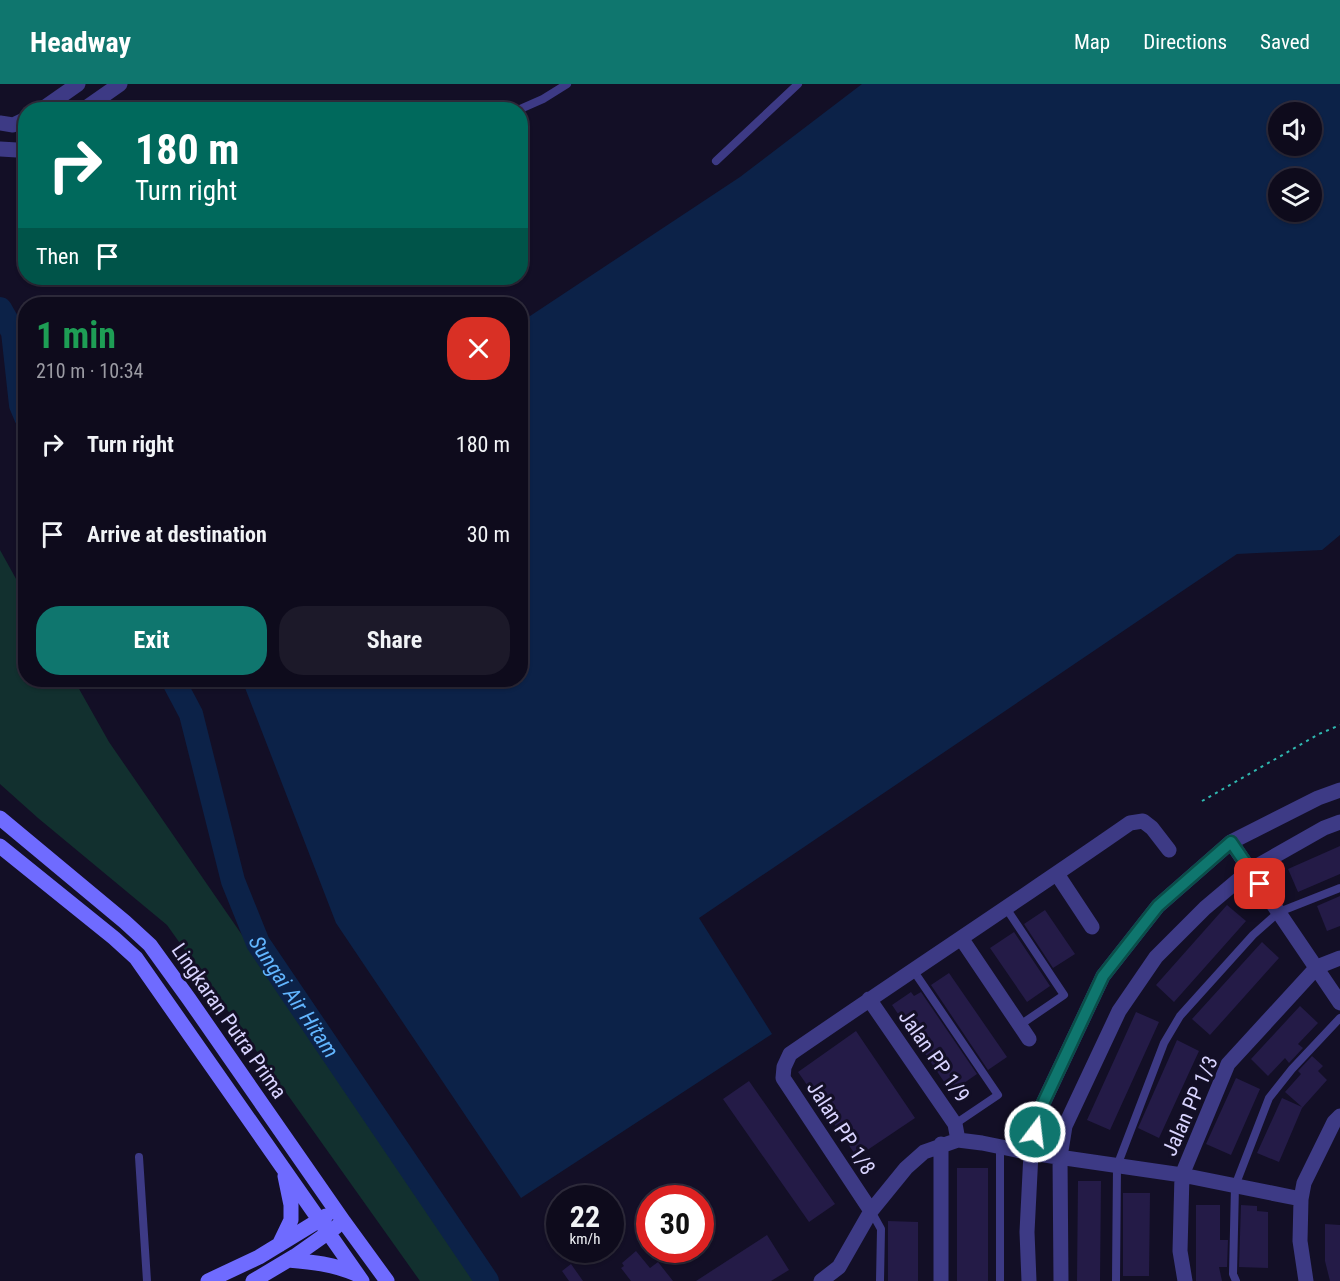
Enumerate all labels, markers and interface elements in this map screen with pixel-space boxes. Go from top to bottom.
text: Headway [30,26,131,59]
text: Map [1074,30,1110,54]
text: Directions [1143,30,1227,54]
text: Saved [1260,30,1310,54]
map controls [1268,102,1322,222]
button: sound [1268,102,1322,156]
text: 180 m [135,125,240,174]
icon: right [36,126,114,204]
button: layers [1268,168,1322,222]
text: Turn right [135,175,237,207]
icon: arrive [91,240,124,273]
text: Then [36,244,79,269]
text: 1 min [36,315,116,357]
button: close [447,317,510,380]
text: 210 m · 10:34 [36,359,143,383]
icon: right [36,428,69,461]
text: Turn right [87,432,174,457]
text: 180 m [456,432,510,457]
icon: arrive [36,518,69,551]
text: Arrive at destination [87,522,267,547]
text: 30 m [467,522,510,547]
button: Exit [36,606,267,675]
button: Share [279,606,510,675]
pin [1234,858,1285,909]
icon: arrive [1243,867,1276,900]
water label: Sungai Air Hitam [244,932,344,1062]
street label: Lingkaran Putra Prima [167,939,291,1103]
street label: Jalan PP 1/9 [894,1005,974,1107]
street label: Jalan PP 1/3 [1157,1052,1223,1160]
street label: Jalan PP 1/8 [802,1077,880,1179]
position arrow [1003,1100,1067,1164]
speed limit sign: 30 [636,1185,714,1263]
text: 22 [570,1199,600,1234]
text: km/h [570,1230,600,1248]

